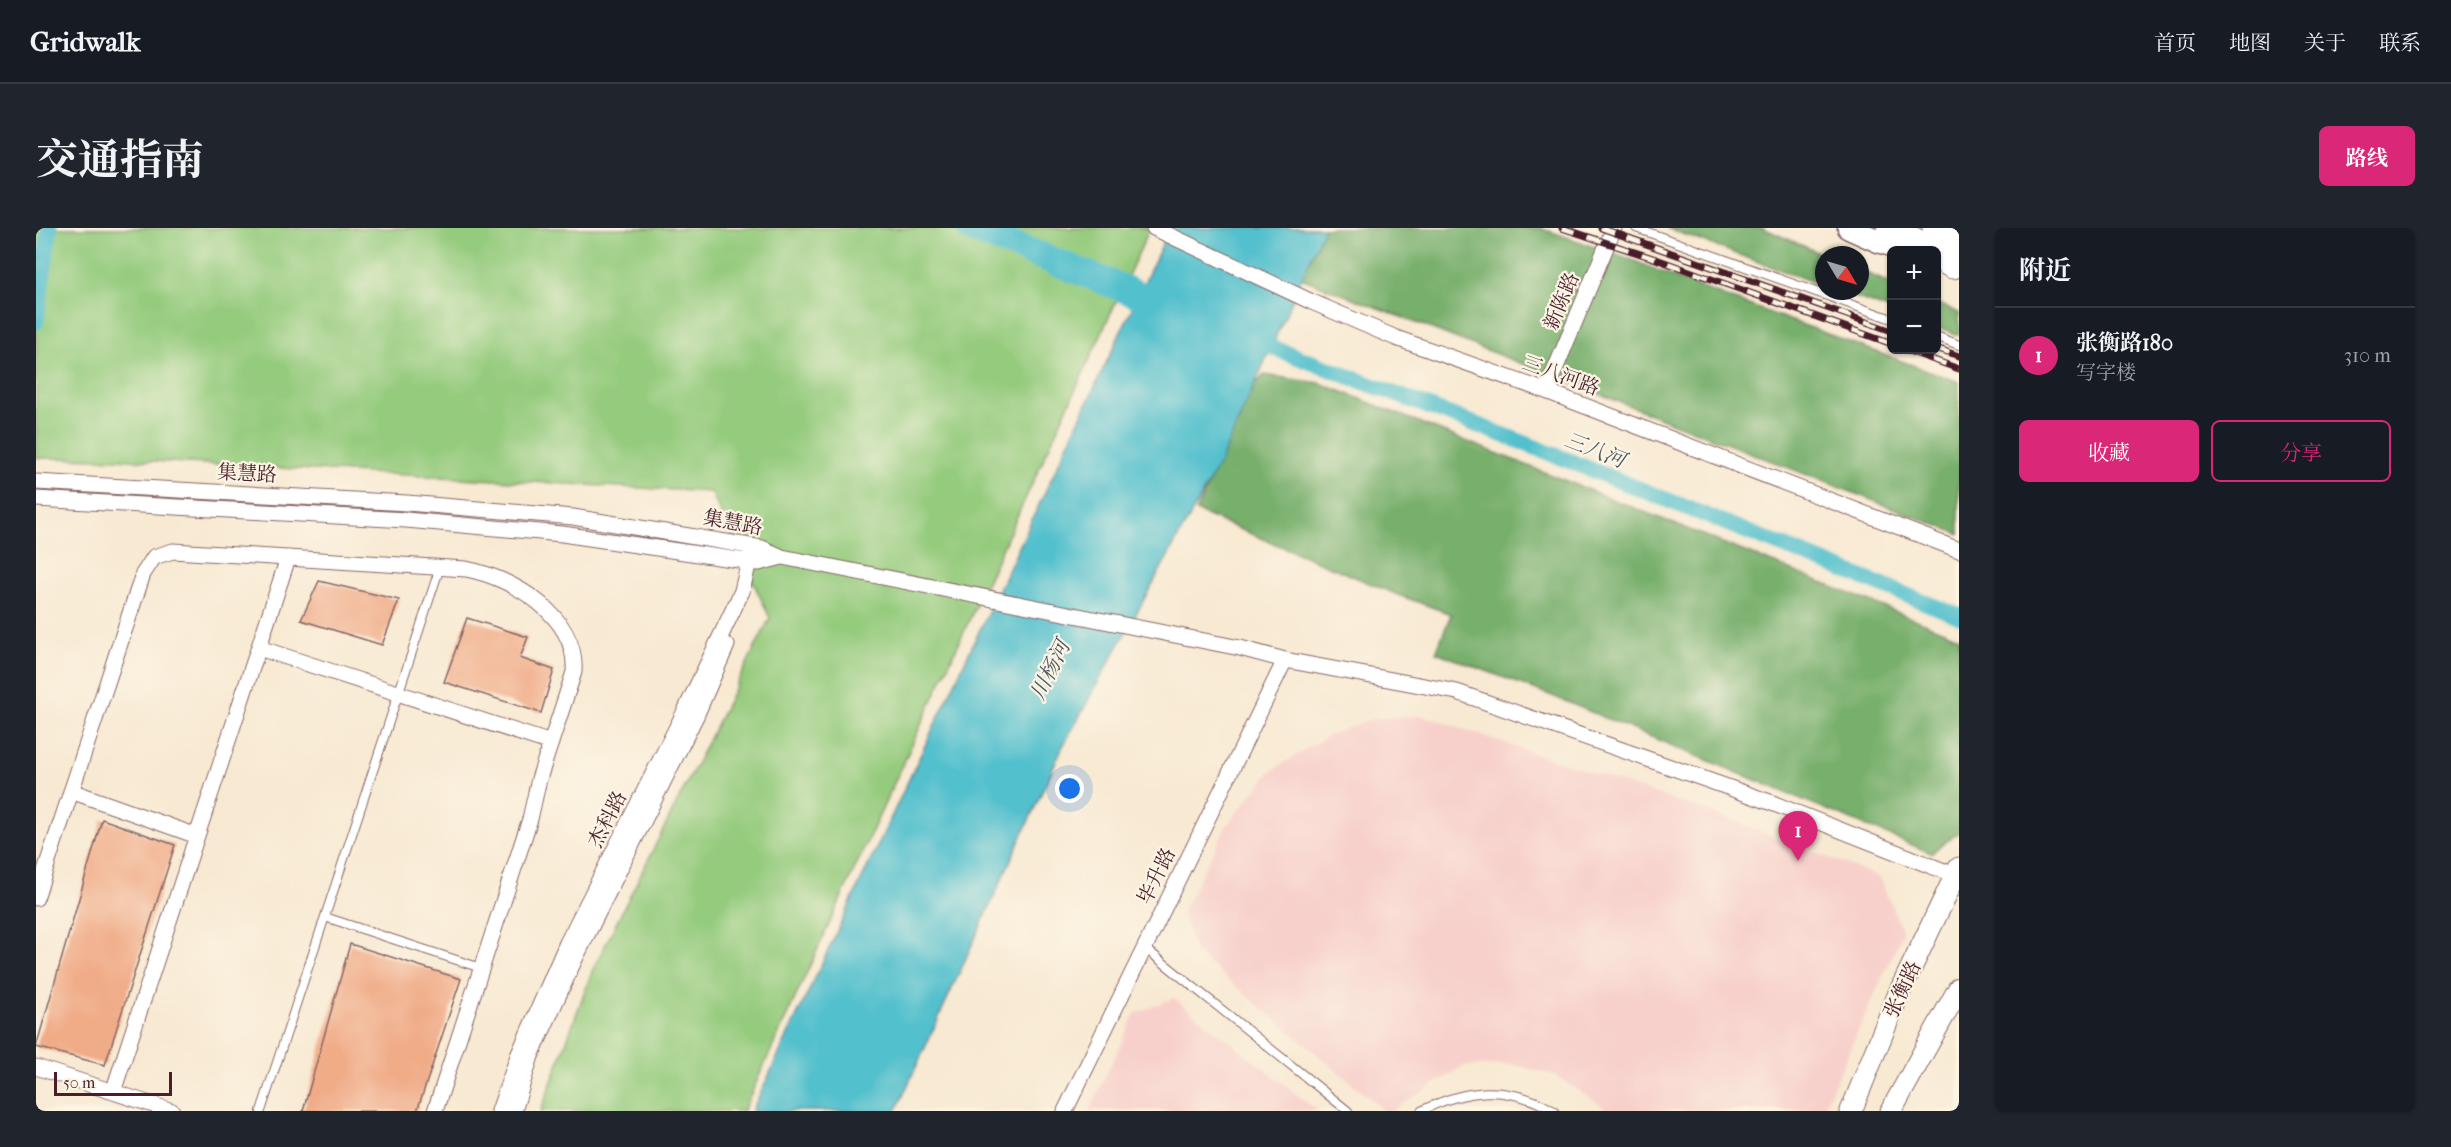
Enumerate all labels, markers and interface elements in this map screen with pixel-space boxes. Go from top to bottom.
text: Gridwalk [30,25,141,58]
text: 首页 [2154,31,2196,55]
text: 地图 [2229,31,2271,55]
text: 关于 [2304,31,2346,55]
text: 联系 [2379,31,2421,55]
button: 路线 [2319,126,2415,186]
text: 交通指南 [36,136,204,185]
north arrow [1815,246,1869,300]
map controls [1887,246,1941,354]
button: + [1887,246,1941,300]
text: 附近 [2019,255,2071,286]
street label: 新陈路 [1539,269,1584,333]
button: − [1887,300,1941,354]
text: 张衡路180 [2076,330,2173,356]
text: 1 [2035,344,2042,367]
text: 310 m [2344,344,2391,367]
street label: 三八河路 [1519,351,1602,400]
text: 写字楼 [2076,361,2136,384]
button: 收藏 [2019,420,2199,482]
button: 分享 [2211,420,2391,482]
water label: 三八河 [1561,428,1632,474]
street label: 集慧路 [216,460,278,487]
street label: 集慧路 [701,505,765,540]
water label: 川杨河 [1025,633,1076,704]
your location [1055,774,1084,803]
street label: 杰科路 [584,787,631,851]
pin: 1 [1778,812,1818,861]
street label: 毕升路 [1133,844,1180,908]
street label: 张衡路 [1879,957,1926,1021]
scale bar [54,1069,172,1096]
text: 50 m [63,1073,95,1092]

